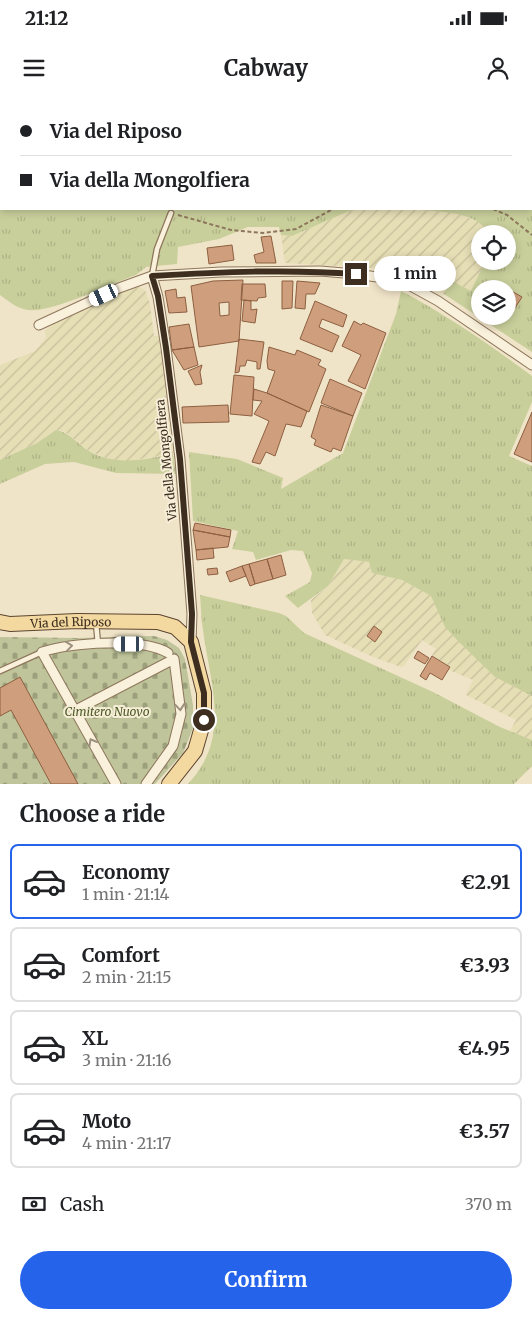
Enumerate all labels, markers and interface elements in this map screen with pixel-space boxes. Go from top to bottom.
text: 21:12 [25,6,68,30]
icon: menu [20,54,48,82]
text: Cabway [224,54,308,82]
icon: person [484,54,512,82]
text: Via del Riposo [50,119,182,143]
text: Via della Mongolfiera [50,168,250,192]
map controls [471,225,516,325]
button: locate [471,225,516,270]
callout: 1 min [374,256,456,292]
route end [345,263,367,285]
text: 1 min [393,263,437,283]
button: layers [471,280,516,325]
car [87,282,120,308]
street label: Via della Mongolfiera [152,398,180,523]
street label: Via del Riposo [29,613,111,631]
car [114,637,144,652]
one-way arrow [66,641,74,652]
one-way arrow [174,703,185,711]
park label: Cimitero Nuovo [65,704,150,719]
route start [193,709,215,731]
one-way arrow [88,738,98,747]
text: Choose a ride [20,800,165,828]
icon: car [22,859,67,904]
text: Economy [82,860,170,884]
text: €2.91 [461,870,510,894]
text: 1 min · 21:14 [82,884,169,904]
icon: car [22,942,67,987]
text: Comfort [82,943,160,967]
text: €3.93 [460,953,510,977]
text: 2 min · 21:15 [82,967,172,987]
icon: car [22,1025,67,1070]
text: XL [82,1026,108,1050]
text: €4.95 [458,1036,510,1060]
text: 3 min · 21:16 [82,1050,171,1070]
icon: car [22,1108,67,1153]
text: Moto [82,1109,131,1133]
text: €3.57 [459,1119,510,1143]
text: 4 min · 21:17 [82,1133,171,1153]
icon: cash [20,1190,48,1218]
text: Cash [60,1192,104,1216]
text: 370 m [465,1194,512,1214]
button: Confirm [20,1251,512,1309]

